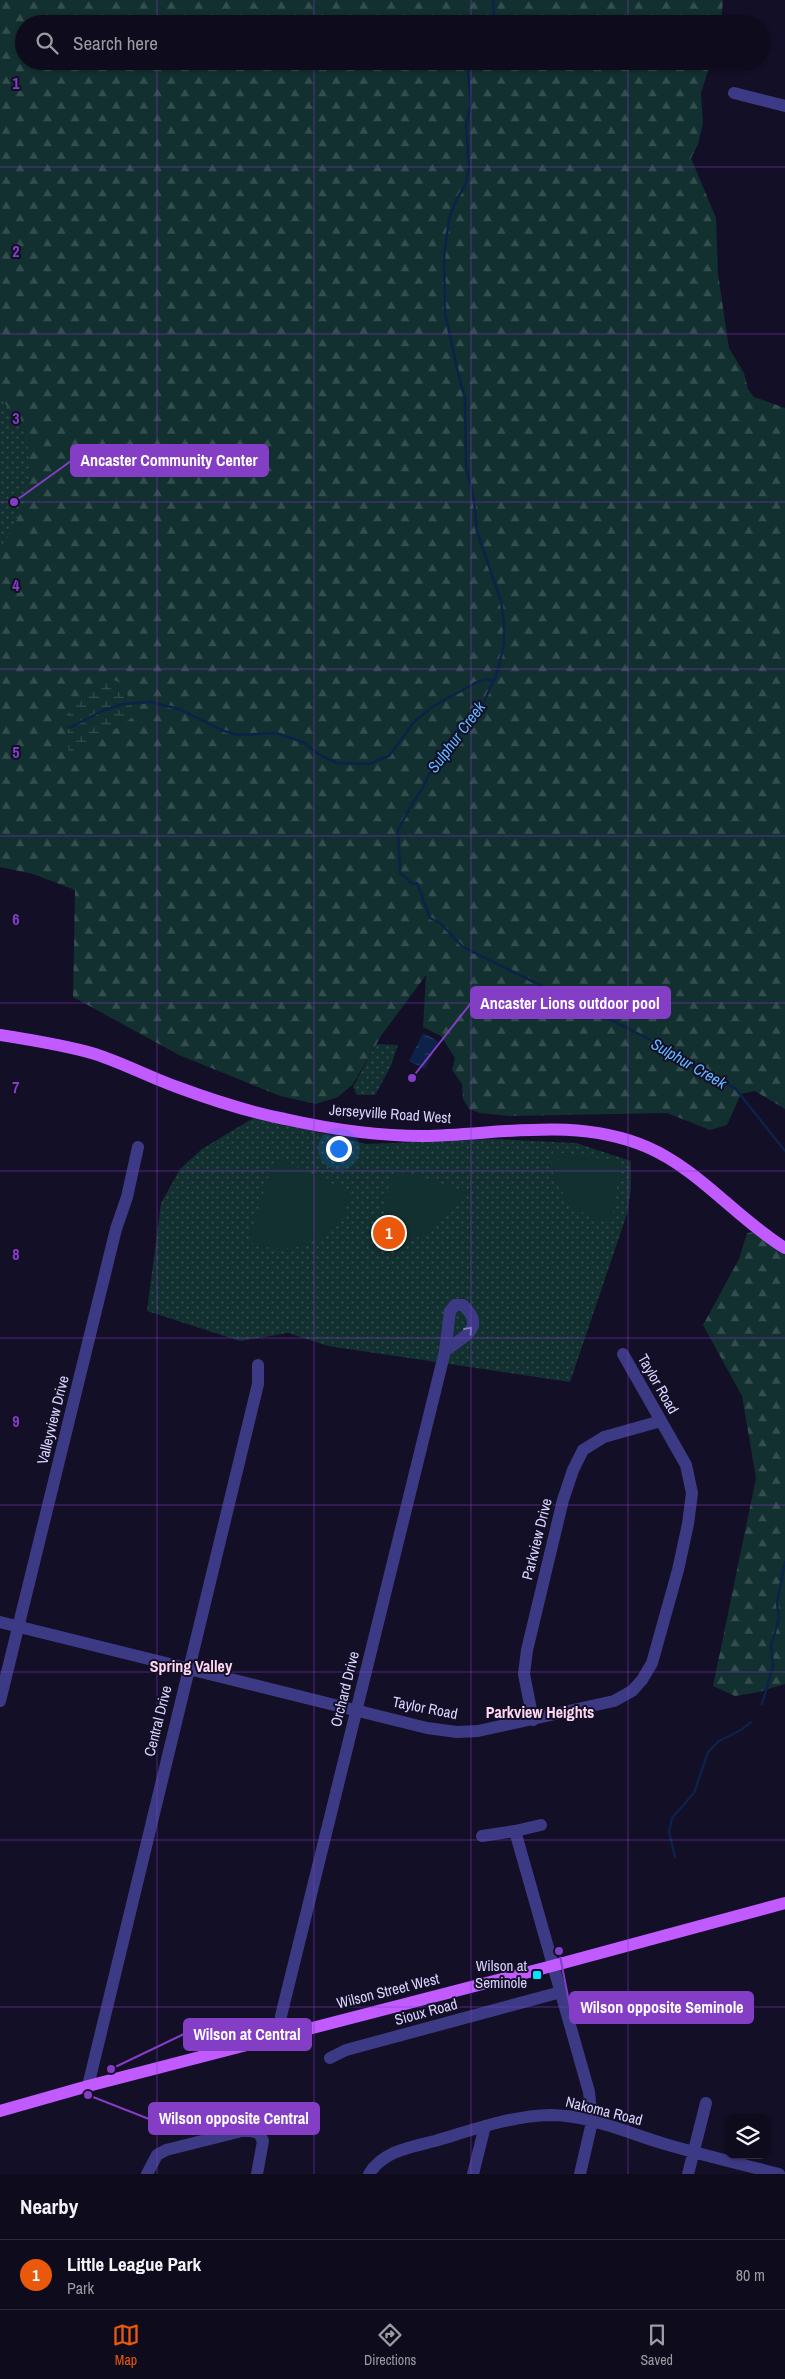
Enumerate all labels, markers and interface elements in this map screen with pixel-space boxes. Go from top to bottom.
search box [15,15,770,70]
icon: search [33,29,61,57]
text: Search here [73,30,158,56]
text: 1 [12,72,20,94]
text: 2 [12,240,20,262]
text: 3 [12,407,20,429]
callout: Ancaster Community Center [71,445,268,476]
text: Ancaster Community Center [80,449,258,471]
text: 4 [12,574,20,596]
water label: Sulphur Creek [422,697,490,777]
text: 5 [12,741,20,763]
text: 6 [12,908,20,930]
callout: Ancaster Lions outdoor pool [471,987,670,1018]
text: Ancaster Lions outdoor pool [480,992,660,1014]
water label: Sulphur Creek [647,1033,731,1094]
text: 7 [12,1076,20,1098]
street label: Jerseyville Road West [328,1099,452,1128]
your location [326,1136,352,1162]
pin: 1 [373,1214,405,1252]
text: 8 [12,1243,20,1265]
one-way arrow [463,1327,472,1336]
street label: Taylor Road [633,1350,684,1418]
street label: Valleyview Drive [31,1373,74,1466]
text: 9 [12,1410,20,1432]
street label: Parkview Drive [516,1496,557,1582]
street label: Orchard Drive [325,1649,364,1729]
district label: Spring Valley [150,1655,233,1677]
street label: Central Drive [139,1683,177,1759]
street label: Taylor Road [391,1691,459,1724]
district label: Parkview Heights [486,1701,594,1723]
place label: Wilson at Seminole [475,1955,528,1993]
street label: Wilson Street West [334,1967,442,2013]
marker: Wilson at Seminole [531,1969,543,1981]
callout: Wilson opposite Seminole [570,1992,753,2023]
street label: Sioux Road [392,1993,460,2030]
text: Wilson opposite Seminole [580,1996,744,2018]
callout: Wilson at Central [184,2019,311,2050]
text: Wilson at Central [193,2023,301,2045]
street label: Nakoma Road [563,2091,645,2130]
callout: Wilson opposite Central [149,2103,319,2134]
text: Wilson opposite Central [159,2107,309,2129]
map controls [725,2114,770,2159]
button: layers [725,2114,770,2159]
text: Nearby [20,2192,78,2221]
text: Little League Park [67,2251,201,2277]
text: 1 [32,2264,40,2286]
text: 80 m [736,2264,765,2286]
text: Park [67,2277,94,2299]
tab: Map [112,2321,140,2369]
tab: Directions [364,2321,416,2369]
tab: Saved [640,2321,673,2369]

